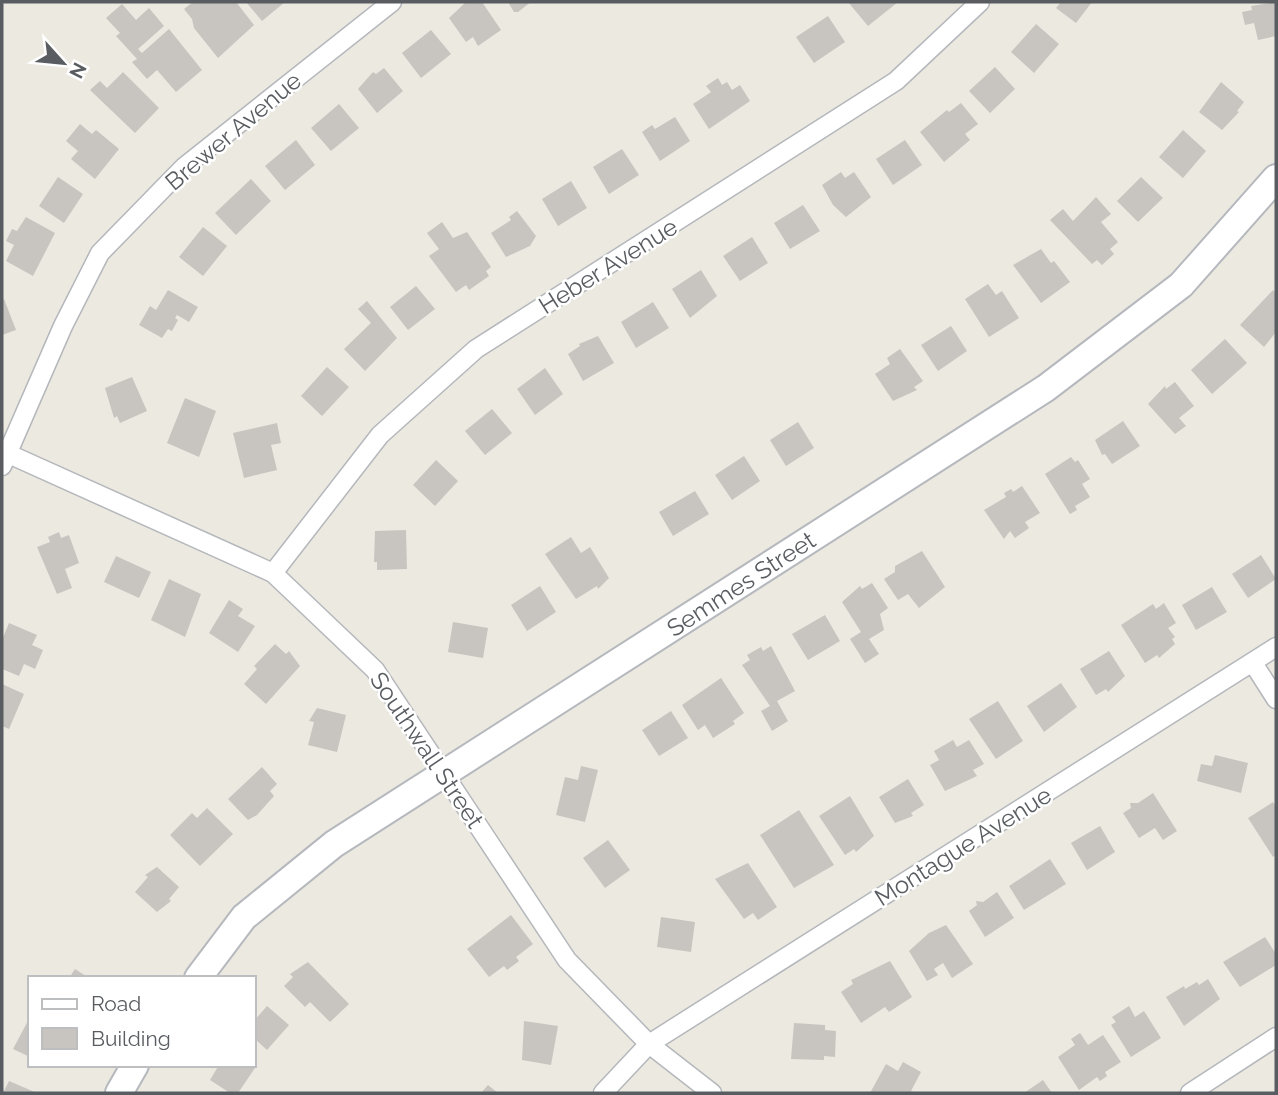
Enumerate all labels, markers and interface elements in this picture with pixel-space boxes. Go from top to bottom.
north arrow [28,28,98,98]
text: N [65,59,91,82]
street label: Brewer Avenue [159,66,307,196]
street label: Heber Avenue [533,212,683,320]
street label: Semmes Street [661,525,821,643]
street label: Southwall Street [364,666,490,834]
street label: Montague Avenue [869,780,1057,912]
legend [28,976,256,1067]
text: Road [91,991,141,1016]
text: Building [91,1026,171,1051]

